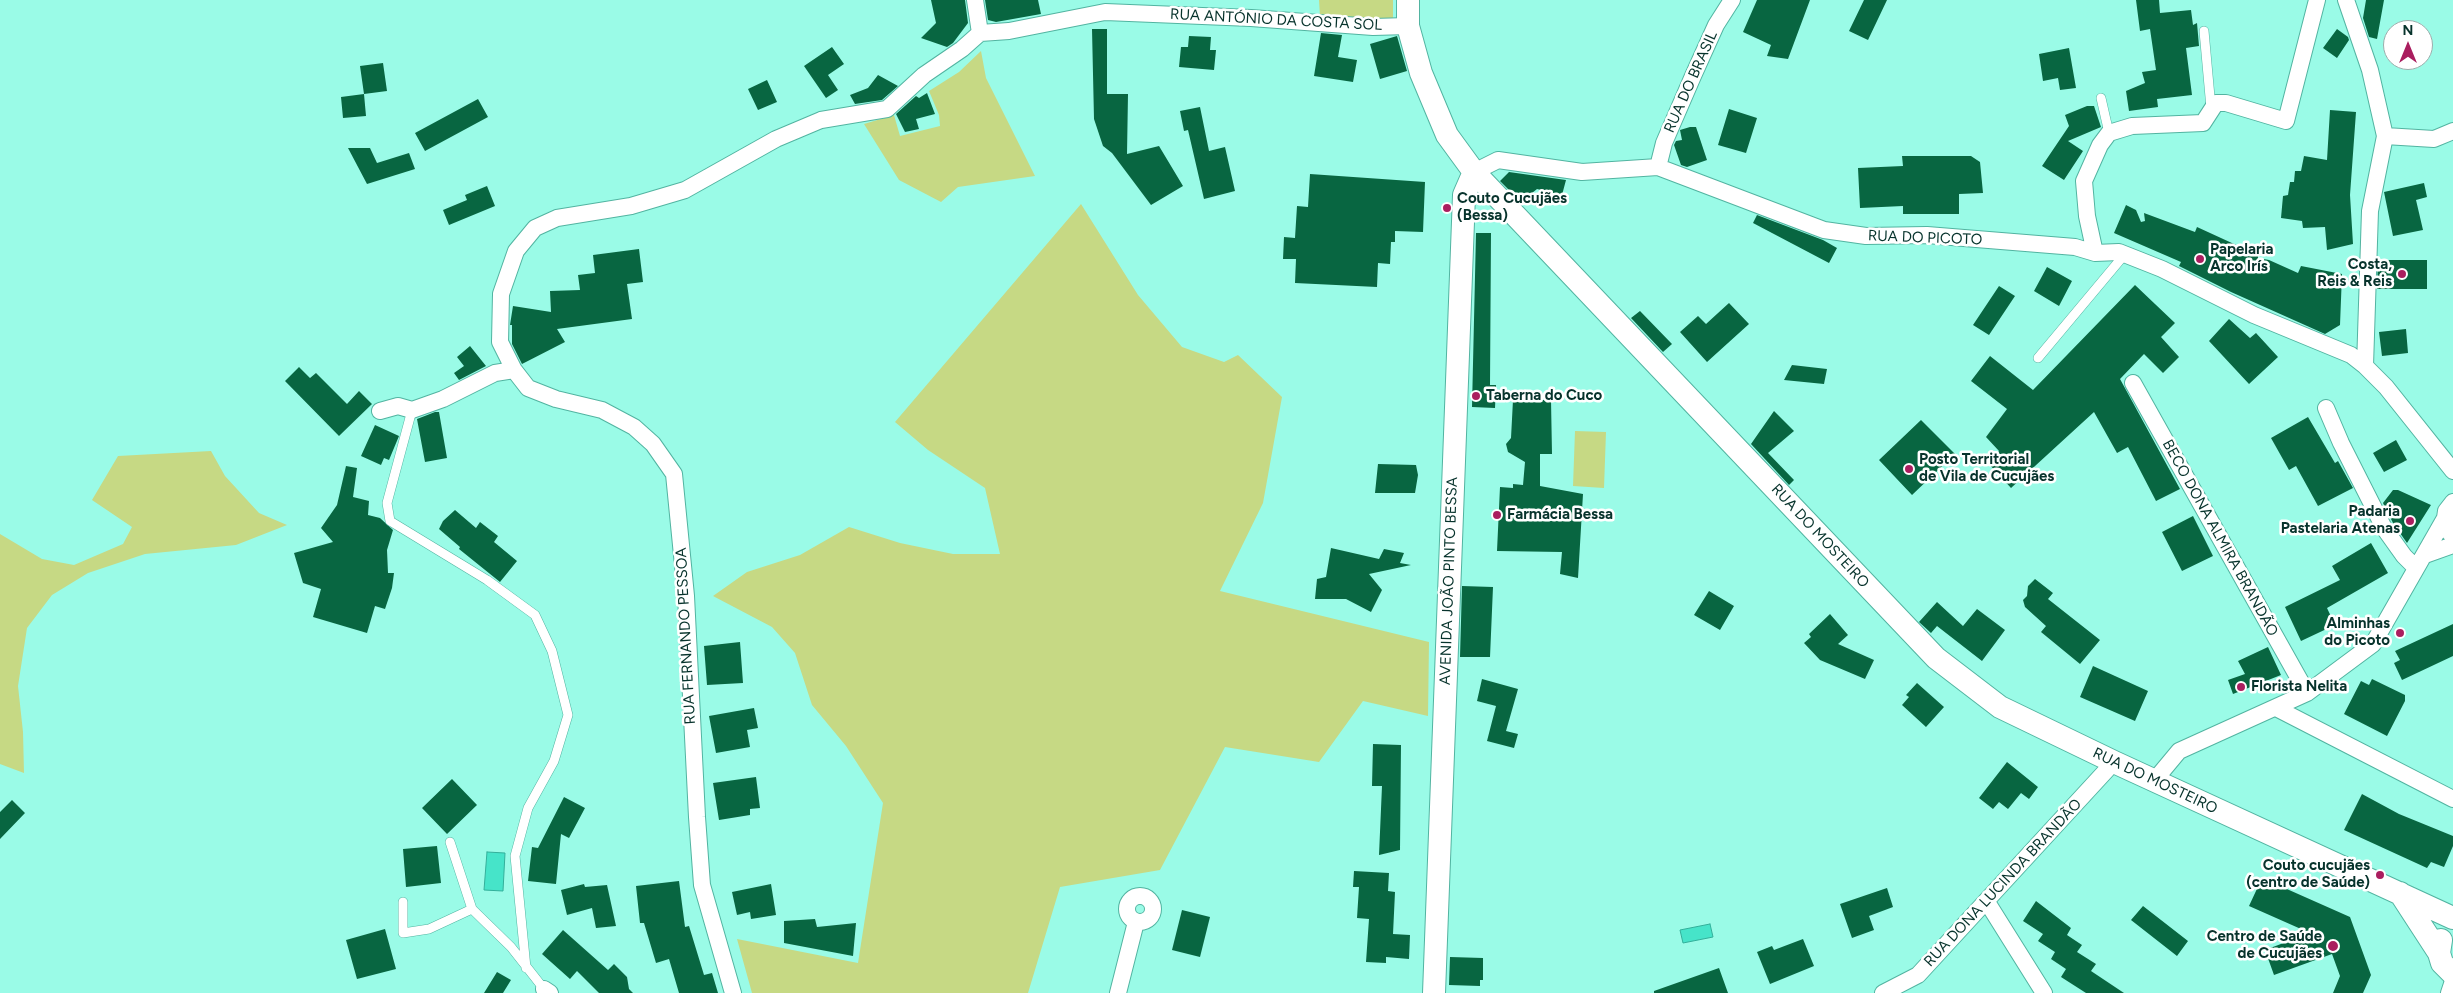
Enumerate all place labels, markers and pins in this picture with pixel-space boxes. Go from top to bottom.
place label: Couto Cucujães (Bessa) [1457,190,1567,225]
marker: Couto Cucujães (Bessa) [1441,202,1453,214]
place label: Papelaria Arco Irís [2210,241,2274,276]
marker: Papelaria Arco Irís [2194,253,2206,265]
place label: Costa, Reis & Reis [2317,256,2392,291]
marker: Costa, Reis & Reis [2396,268,2408,280]
place label: Taberna do Cuco [1486,387,1602,405]
marker: Taberna do Cuco [1470,390,1482,402]
place label: Posto Territorial de Vila de Cucujães [1919,451,2054,486]
marker: Posto Territorial de Vila de Cucujães [1903,463,1915,475]
place label: Padaria Pastelaria Atenas [2281,503,2400,538]
place label: Farmácia Bessa [1507,506,1613,524]
marker: Farmácia Bessa [1491,509,1503,521]
marker: Padaria Pastelaria Atenas [2404,515,2416,527]
place label: Alminhas do Picoto [2324,615,2390,650]
marker: Alminhas do Picoto [2394,627,2406,639]
place label: Florista Nelita [2251,678,2347,696]
marker: Florista Nelita [2235,681,2247,693]
place label: Couto cucujães (centro de Saúde) [2246,857,2370,892]
marker: Couto cucujães (centro de Saúde) [2374,869,2386,881]
place label: Centro de Saúde de Cucujães [2207,928,2322,963]
marker: Centro de Saúde de Cucujães [2326,939,2340,953]

